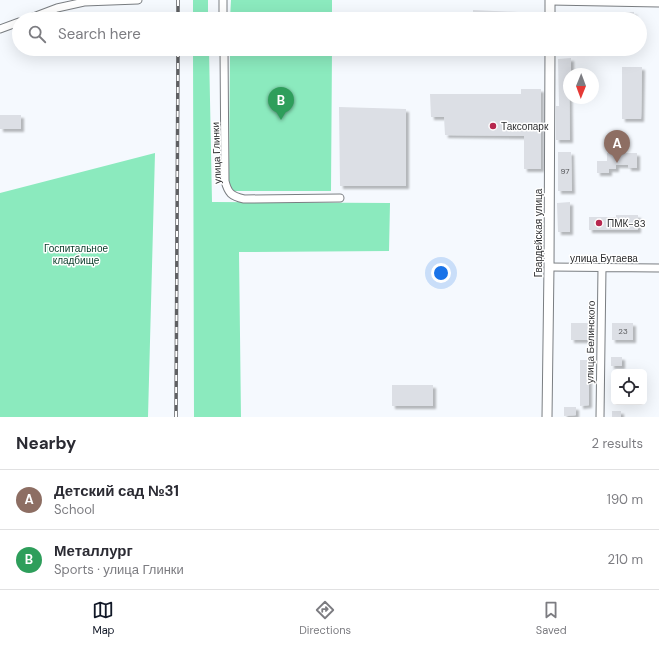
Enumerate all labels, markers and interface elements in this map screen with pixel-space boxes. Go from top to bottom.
search box [12,12,647,56]
icon: search [26,23,48,45]
text: Search here [58,24,141,44]
north arrow [563,68,599,104]
pin: B [268,87,294,120]
place label: Таксопарк [501,120,549,133]
marker: Таксопарк [488,121,498,131]
street label: улица Глинки [209,122,224,184]
pin: A [604,130,630,163]
house number: 97 [560,166,570,176]
street label: Гвардейская улица [532,188,545,277]
place label: ПМК-83 [607,217,646,230]
marker: ПМК-83 [594,218,604,228]
park label: Госпитальное кладбище [44,242,108,267]
street label: улица Бутаева [570,252,638,265]
your location [431,263,451,283]
street label: улица Белинского [583,300,598,384]
house number: 23 [618,326,628,336]
map controls [611,369,647,405]
button: locate [611,369,647,405]
text: Nearby [16,432,76,454]
text: 2 results [592,435,643,452]
text: Детский сад №31 [54,481,179,501]
text: A [24,491,34,508]
text: 190 m [607,491,643,508]
text: School [54,501,95,518]
text: Металлург [54,541,133,561]
text: B [25,551,33,568]
text: 210 m [608,551,643,568]
text: Sports · улица Глинки [54,561,184,578]
tab: Map [92,599,115,637]
tab: Directions [299,599,351,637]
tab: Saved [536,599,567,637]

